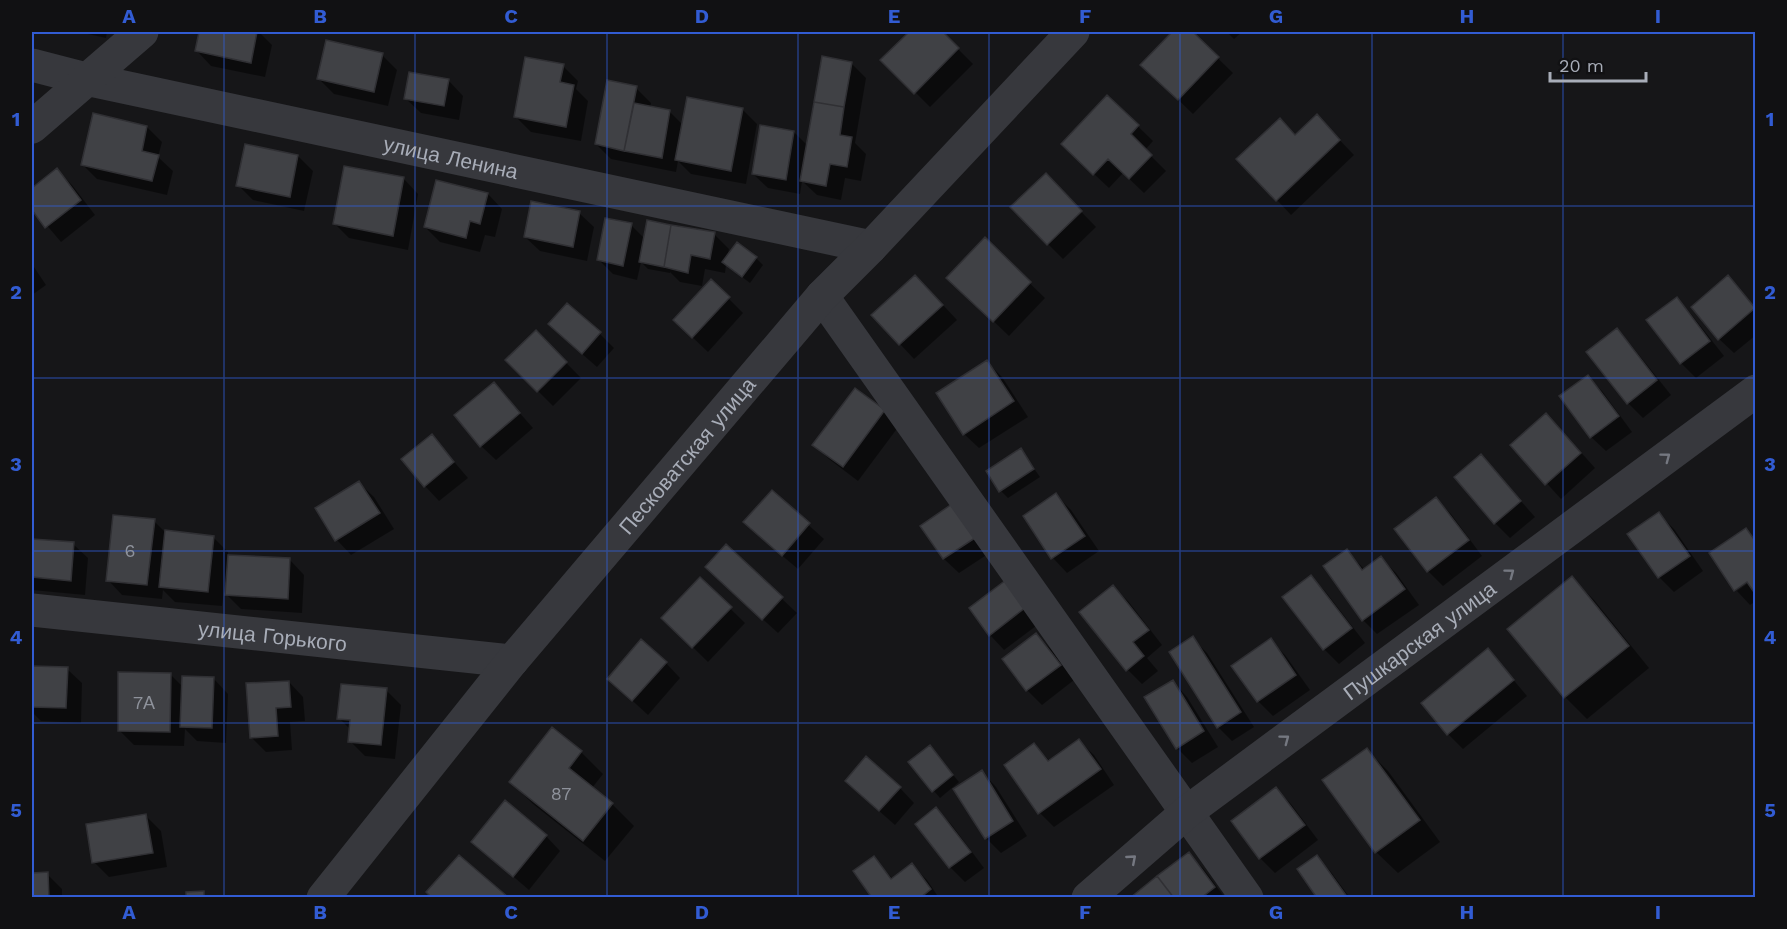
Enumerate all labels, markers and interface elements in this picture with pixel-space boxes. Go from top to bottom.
text: A [122,4,136,28]
text: B [313,4,327,28]
text: C [504,4,518,28]
text: D [695,4,709,28]
text: E [888,4,900,28]
text: F [1079,4,1091,28]
text: G [1269,4,1283,28]
text: H [1460,4,1474,28]
text: I [1655,4,1661,28]
scale bar [1550,45,1646,83]
text: 20 m [1559,55,1604,76]
text: 1 [12,107,20,131]
text: 1 [1766,107,1774,131]
street label: улица Ленина [381,131,521,184]
text: 2 [10,280,22,304]
text: 2 [1764,280,1776,304]
street label: Песковатская улица [613,371,761,539]
text: 3 [10,452,22,476]
text: 3 [1764,452,1776,476]
one-way arrow [1660,453,1671,464]
house number: 6 [125,540,135,561]
one-way arrow [1503,569,1514,580]
street label: Пушкарская улица [1338,575,1501,705]
street label: улица Горького [197,615,348,656]
text: 4 [10,625,23,649]
text: 4 [1764,625,1777,649]
house number: 7А [133,692,155,713]
one-way arrow [1279,735,1290,746]
house number: 87 [551,783,571,804]
text: 5 [10,798,22,822]
text: 5 [1764,798,1776,822]
one-way arrow [1125,856,1136,867]
text: A [122,900,136,924]
text: B [313,900,327,924]
text: C [504,900,518,924]
text: D [695,900,709,924]
text: E [888,900,900,924]
text: F [1079,900,1091,924]
text: G [1269,900,1283,924]
text: H [1460,900,1474,924]
text: I [1655,900,1661,924]

